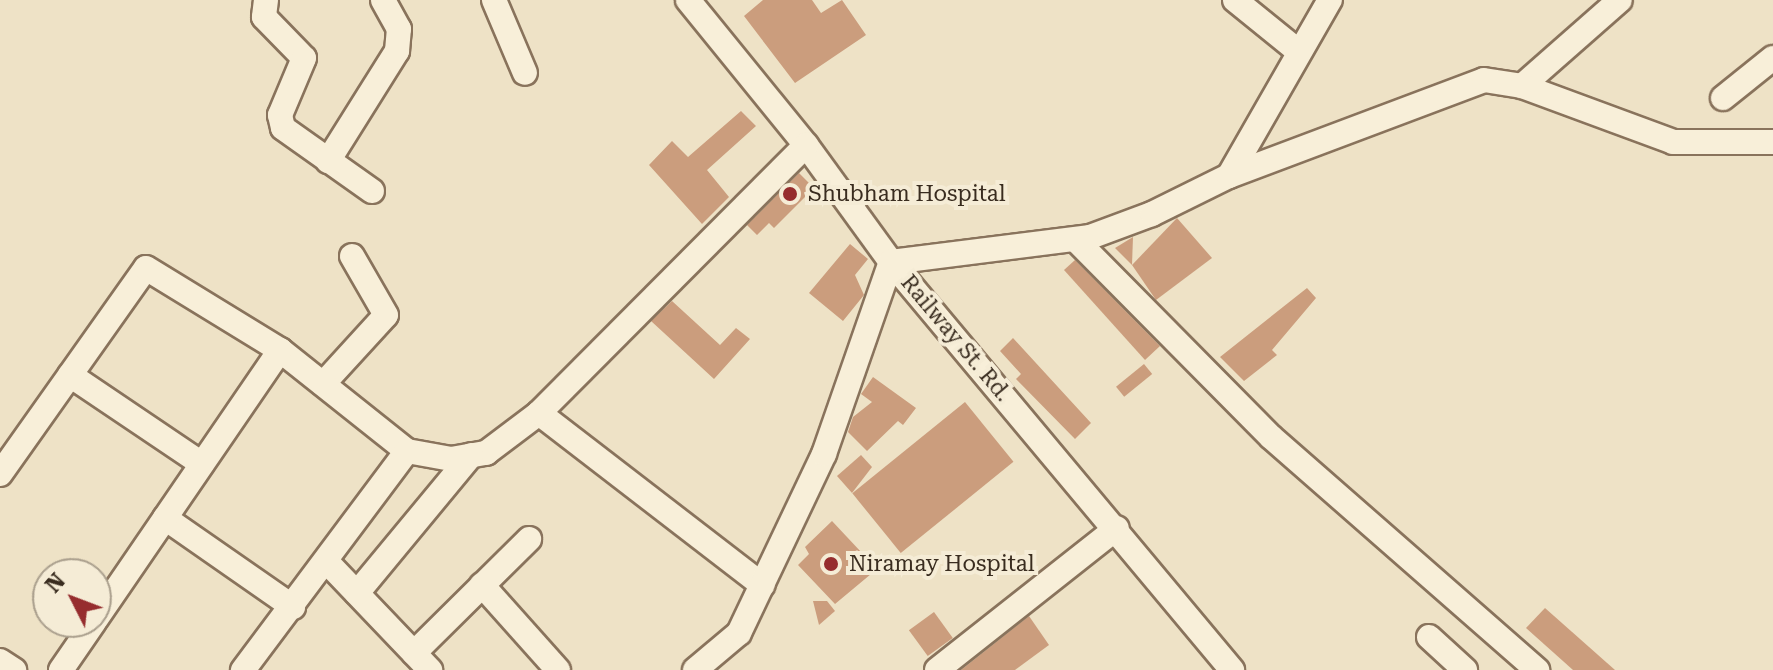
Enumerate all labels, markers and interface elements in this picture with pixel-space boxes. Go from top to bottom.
place label: Shubham Hospital [808,181,1006,207]
marker: Shubham Hospital [779,183,801,205]
street label: Railway St. Rd. [895,269,1017,407]
place label: Niramay Hospital [849,551,1035,577]
marker: Niramay Hospital [820,553,842,575]
north arrow [32,558,112,638]
text: N [40,568,70,598]

